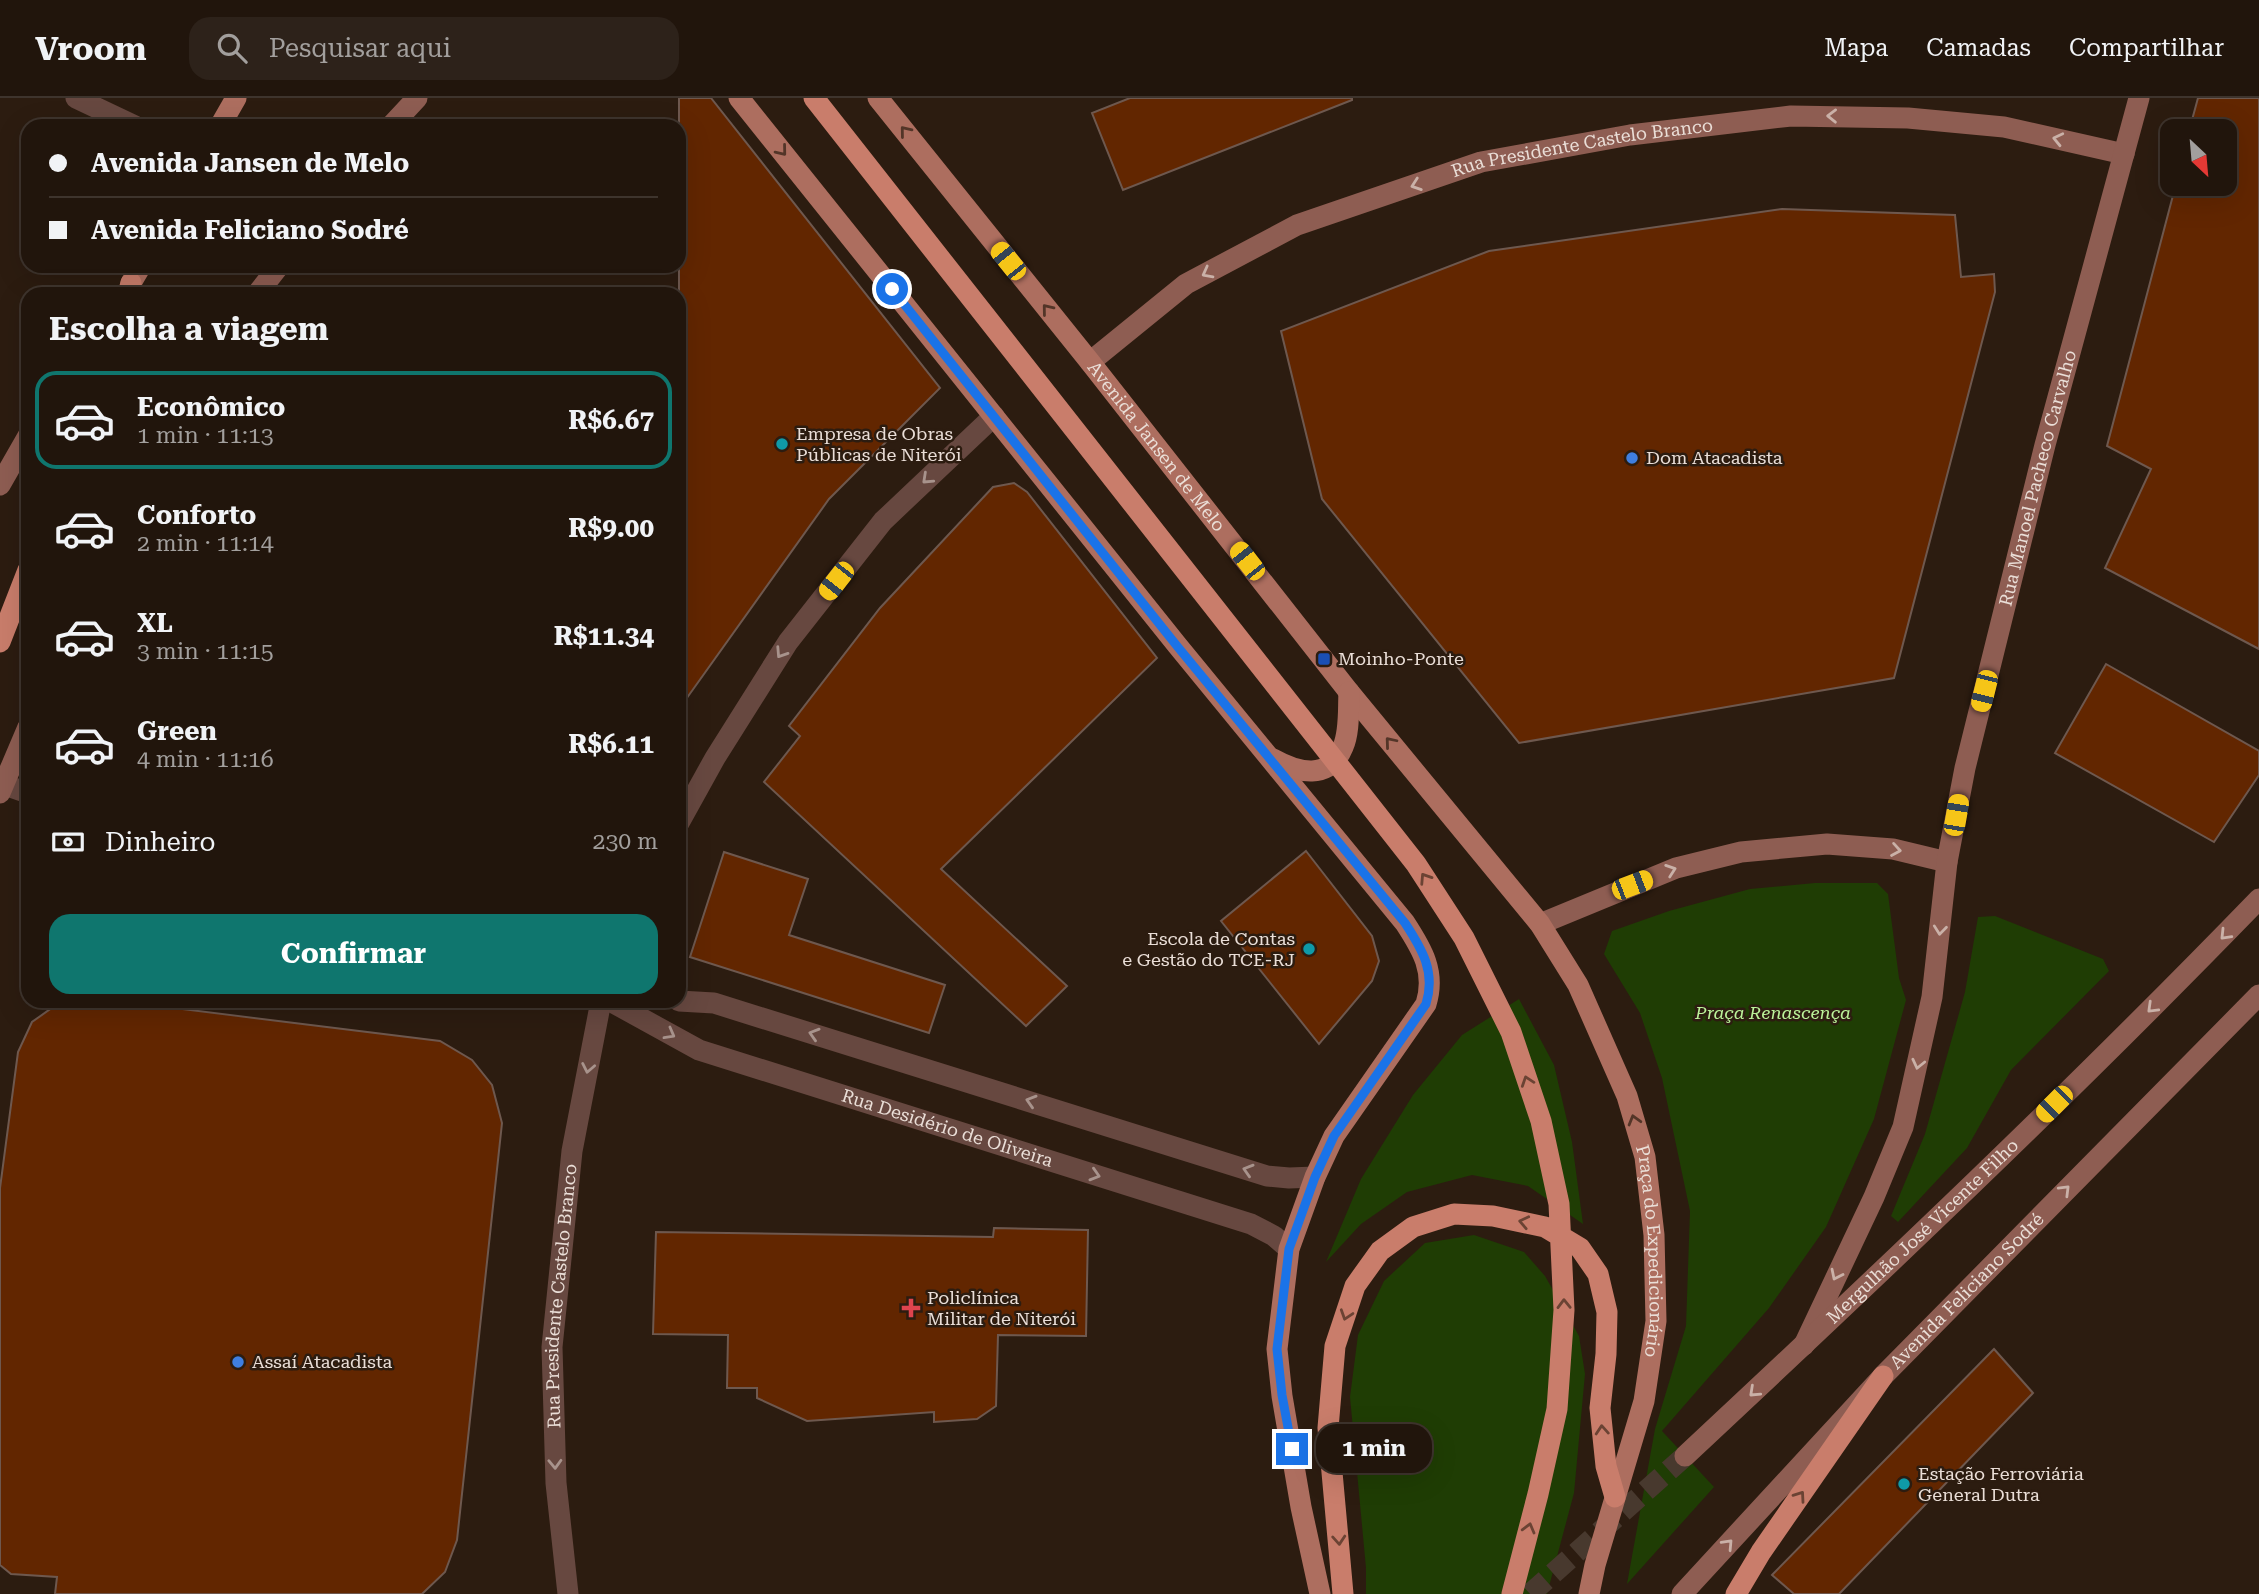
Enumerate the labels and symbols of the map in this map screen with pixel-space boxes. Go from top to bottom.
one-way arrow [1826,109,1837,124]
street label: Rua Presidente Castelo Branco [1449,114,1714,181]
north arrow [2160,119,2236,196]
one-way arrow [900,127,913,139]
one-way arrow [2052,133,2064,148]
one-way arrow [774,143,786,156]
one-way arrow [1410,177,1422,191]
car [987,238,1030,284]
one-way arrow [1202,264,1214,278]
route start [876,273,908,305]
one-way arrow [1043,304,1055,317]
street label: Rua Manoel Pacheco Carvalho [1994,348,2080,608]
street label: Avenida Jansen de Melo [1084,357,1230,535]
place label: Empresa de Obras Públicas de Niterói [796,423,962,465]
marker: Empresa de Obras Públicas de Niterói [774,436,790,452]
place label: Dom Atacadista [1646,447,1783,468]
marker: Dom Atacadista [1624,450,1640,466]
one-way arrow [922,471,935,484]
car [1226,538,1269,584]
car [815,558,858,604]
one-way arrow [777,646,790,659]
place label: Moinho-Ponte [1338,648,1464,669]
marker: Moinho-Ponte [1316,651,1332,667]
car [1969,668,2000,714]
one-way arrow [1386,737,1398,750]
car [1943,792,1970,838]
one-way arrow [1890,842,1902,857]
one-way arrow [1665,864,1677,878]
car [1609,868,1656,902]
one-way arrow [1421,873,1434,886]
one-way arrow [1932,924,1947,935]
one-way arrow [2220,926,2233,939]
place label: Escola de Contas e Gestão do TCE-RJ [1122,928,1295,970]
marker: Escola de Contas e Gestão do TCE-RJ [1301,941,1317,957]
one-way arrow [2147,1000,2160,1013]
park label: Praça Renascença [1694,1002,1851,1023]
one-way arrow [662,1026,675,1039]
one-way arrow [808,1027,820,1042]
one-way arrow [1911,1058,1926,1070]
one-way arrow [581,1062,596,1074]
one-way arrow [1521,1075,1535,1087]
car [2032,1082,2077,1126]
street label: Rua Desidério de Oliveira [839,1085,1056,1171]
one-way arrow [1025,1095,1037,1110]
one-way arrow [1628,1114,1642,1126]
street label: Mergulhão José Vicente Filho [1822,1134,2023,1328]
street label: Praça do Expedicionário [1632,1142,1667,1359]
street label: Rua Presidente Castelo Branco [541,1163,581,1429]
one-way arrow [1242,1163,1254,1178]
one-way arrow [1088,1166,1100,1181]
one-way arrow [2056,1186,2069,1199]
street label: Avenida Feliciano Sodré [1885,1208,2048,1373]
one-way arrow [1518,1216,1530,1231]
one-way arrow [1831,1268,1845,1280]
place label: Policlínica Militar de Niterói [927,1287,1076,1329]
marker: Policlínica Militar de Niterói [901,1298,921,1318]
one-way arrow [1556,1298,1571,1309]
one-way arrow [1340,1308,1354,1320]
place label: Assaí Atacadista [252,1351,393,1372]
marker: Assaí Atacadista [230,1354,246,1370]
one-way arrow [1749,1383,1762,1396]
callout: 1 min [1316,1424,1432,1474]
one-way arrow [1595,1425,1610,1436]
route end [1276,1433,1308,1465]
one-way arrow [548,1459,563,1470]
place label: Estação Ferroviária General Dutra [1918,1463,2084,1505]
marker: Estação Ferroviária General Dutra [1896,1476,1912,1492]
one-way arrow [1792,1491,1804,1504]
one-way arrow [1521,1522,1535,1534]
one-way arrow [1331,1534,1346,1545]
one-way arrow [1720,1539,1732,1552]

